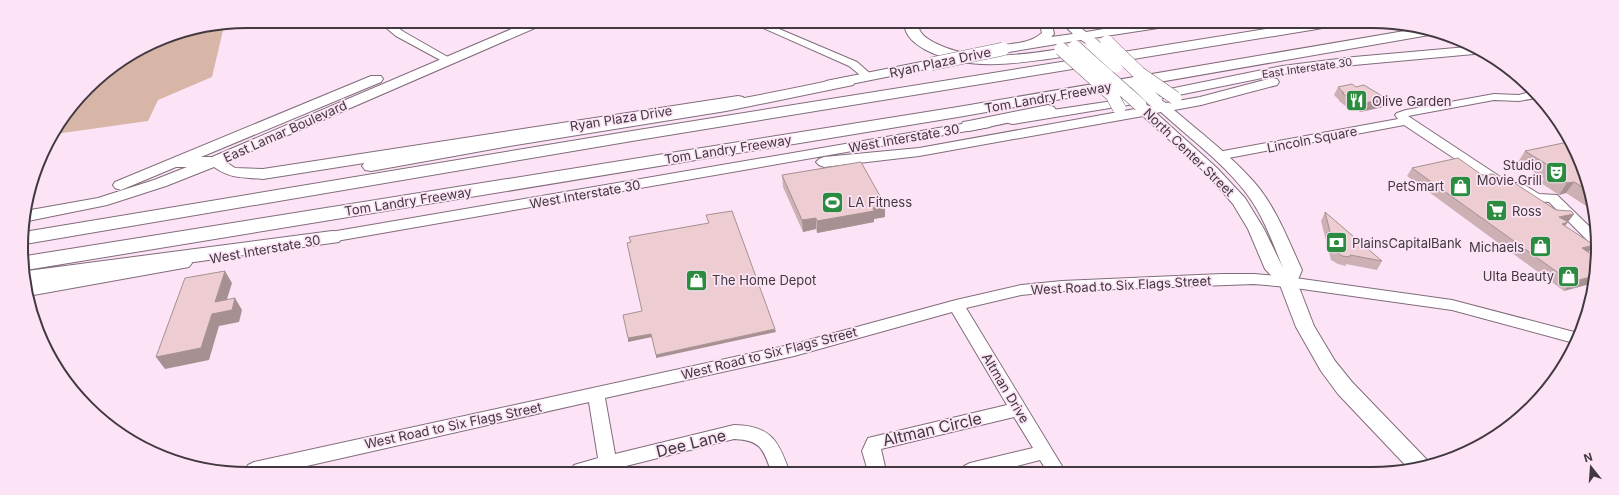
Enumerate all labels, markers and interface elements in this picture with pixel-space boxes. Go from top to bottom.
street label: Ryan Plaza Drive [888,43,992,81]
street label: East Interstate 30 [1261,55,1353,81]
street label: Tom Landry Freeway [983,78,1113,116]
restaurant icon: Olive Garden [1344,88,1370,114]
place label: Olive Garden [1372,93,1451,109]
street label: East Lamar Boulevard [221,97,349,165]
street label: Ryan Plaza Drive [569,102,673,134]
street label: North Center Street [1140,105,1238,199]
street label: West Interstate 30 [847,120,961,156]
street label: Lincoln Square [1266,122,1358,156]
street label: Tom Landry Freeway [663,131,793,167]
place label: Studio Movie Grill [1477,157,1542,188]
theatre icon: Studio Movie Grill [1544,159,1570,185]
shop icon: PetSmart [1447,173,1473,199]
street label: West Interstate 30 [528,176,642,212]
place label: PetSmart [1388,178,1444,194]
street label: Tom Landry Freeway [343,183,473,219]
sports icon: LA Fitness [820,189,846,215]
place label: LA Fitness [848,194,912,210]
supermarket icon: Ross [1483,198,1509,224]
place label: Ross [1512,203,1542,219]
bank icon: PlainsCapitalBank [1323,230,1349,256]
street label: West Interstate 30 [208,231,322,267]
shop icon: Michaels [1527,234,1553,260]
place label: PlainsCapitalBank [1352,235,1462,251]
place label: Michaels [1469,239,1524,255]
shop icon: Ulta Beauty [1556,263,1582,289]
shop icon: The Home Depot [683,267,709,293]
place label: Ulta Beauty [1483,268,1554,284]
place label: The Home Depot [712,272,816,288]
street label: West Road to Six Flags Street [1030,272,1212,298]
street label: West Road to Six Flags Street [679,323,859,383]
street label: Altman Drive [979,350,1033,426]
street label: West Road to Six Flags Street [363,398,543,452]
street label: Altman Circle [881,408,983,450]
street label: Dee Lane [654,425,728,461]
north arrow [1571,447,1611,487]
text: N [1582,450,1594,465]

